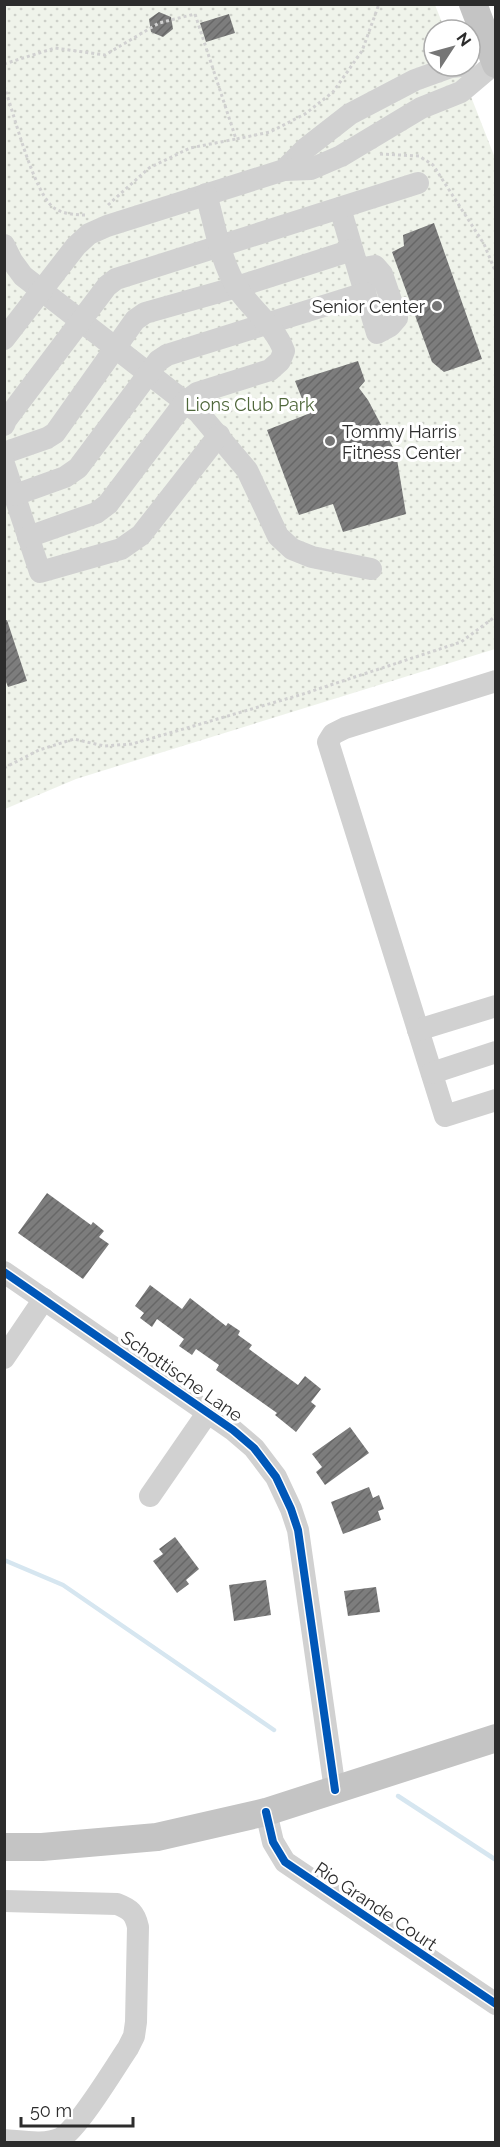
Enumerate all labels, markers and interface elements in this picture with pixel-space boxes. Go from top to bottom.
north arrow [422,18,482,78]
text: N [452,29,475,50]
place label: Senior Center [312,296,426,317]
marker: Senior Center [430,299,444,313]
park label: Lions Club Park [185,394,315,415]
place label: Tommy Harris Fitness Center [342,421,462,463]
marker: Tommy Harris Fitness Center [323,434,337,448]
street label: Schottische Lane [117,1326,247,1426]
street label: Rio Grande Court [311,1857,441,1955]
scale bar [21,2090,134,2128]
text: 50 m [30,2100,72,2121]

